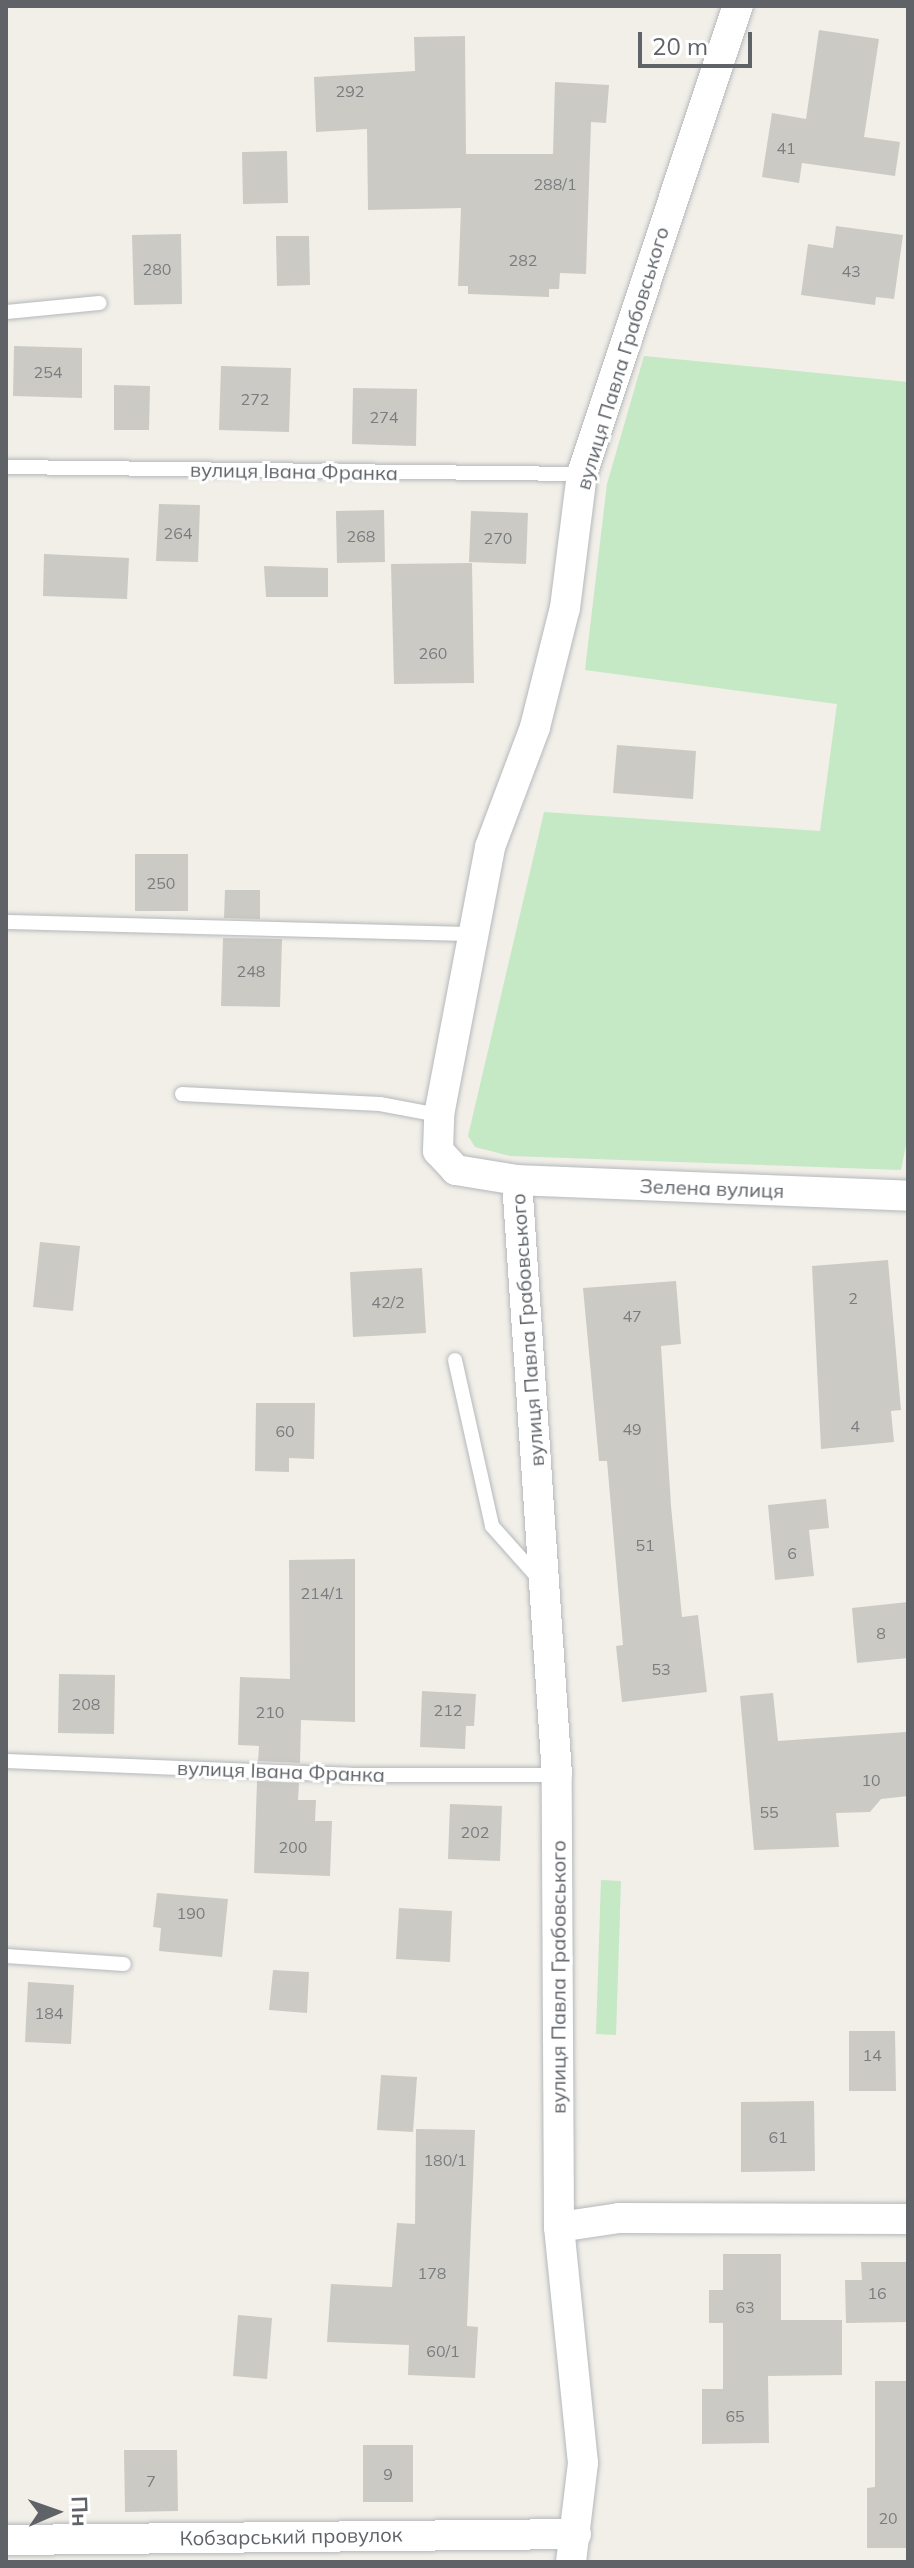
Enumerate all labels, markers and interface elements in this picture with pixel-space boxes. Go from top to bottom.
scale bar [642,16,756,66]
text: 20 m [652,31,708,61]
house number: 292 [336,81,364,101]
house number: 41 [776,138,796,158]
house number: 288/1 [534,174,576,194]
street label: вулиця Павла Грабовського [571,224,673,492]
house number: 282 [509,250,537,270]
house number: 280 [143,259,171,279]
house number: 43 [841,261,861,281]
house number: 254 [34,362,62,382]
house number: 272 [241,389,269,409]
house number: 274 [370,407,398,427]
street label: вулиця Івана Франка [190,457,398,485]
house number: 264 [164,523,192,543]
house number: 268 [347,526,375,546]
house number: 270 [484,528,512,548]
house number: 260 [419,643,447,663]
house number: 250 [147,873,175,893]
house number: 248 [237,961,265,981]
street label: Зелена вулиця [639,1173,785,1203]
street label: вулиця Павла Грабовського [505,1193,549,1467]
house number: 2 [848,1288,858,1308]
house number: 42/2 [371,1292,405,1312]
house number: 47 [622,1306,642,1326]
house number: 4 [850,1416,860,1436]
house number: 49 [622,1419,642,1439]
house number: 60 [275,1421,295,1441]
house number: 51 [635,1535,655,1555]
house number: 6 [787,1543,797,1563]
house number: 214/1 [301,1583,343,1603]
house number: 8 [876,1623,886,1643]
house number: 53 [651,1659,671,1679]
house number: 208 [72,1694,100,1714]
house number: 212 [434,1700,462,1720]
house number: 210 [256,1702,284,1722]
street label: вулиця Івана Франка [177,1755,385,1787]
house number: 10 [861,1770,881,1790]
house number: 55 [759,1802,779,1822]
house number: 202 [461,1822,489,1842]
house number: 200 [279,1837,307,1857]
street label: вулиця Павла Грабовського [546,1840,570,2114]
house number: 190 [177,1903,205,1923]
house number: 184 [35,2003,63,2023]
house number: 14 [862,2045,882,2065]
house number: 61 [768,2127,788,2147]
house number: 180/1 [424,2150,466,2170]
house number: 178 [418,2263,446,2283]
house number: 16 [867,2283,887,2303]
house number: 63 [735,2297,755,2317]
house number: 60/1 [426,2341,460,2361]
house number: 65 [725,2406,745,2426]
house number: 9 [383,2464,393,2484]
house number: 7 [146,2471,156,2491]
north arrow [16,2472,96,2552]
text: Пн [65,2495,95,2527]
house number: 20 [878,2508,898,2528]
street label: Кобзарський провулок [179,2522,403,2550]

